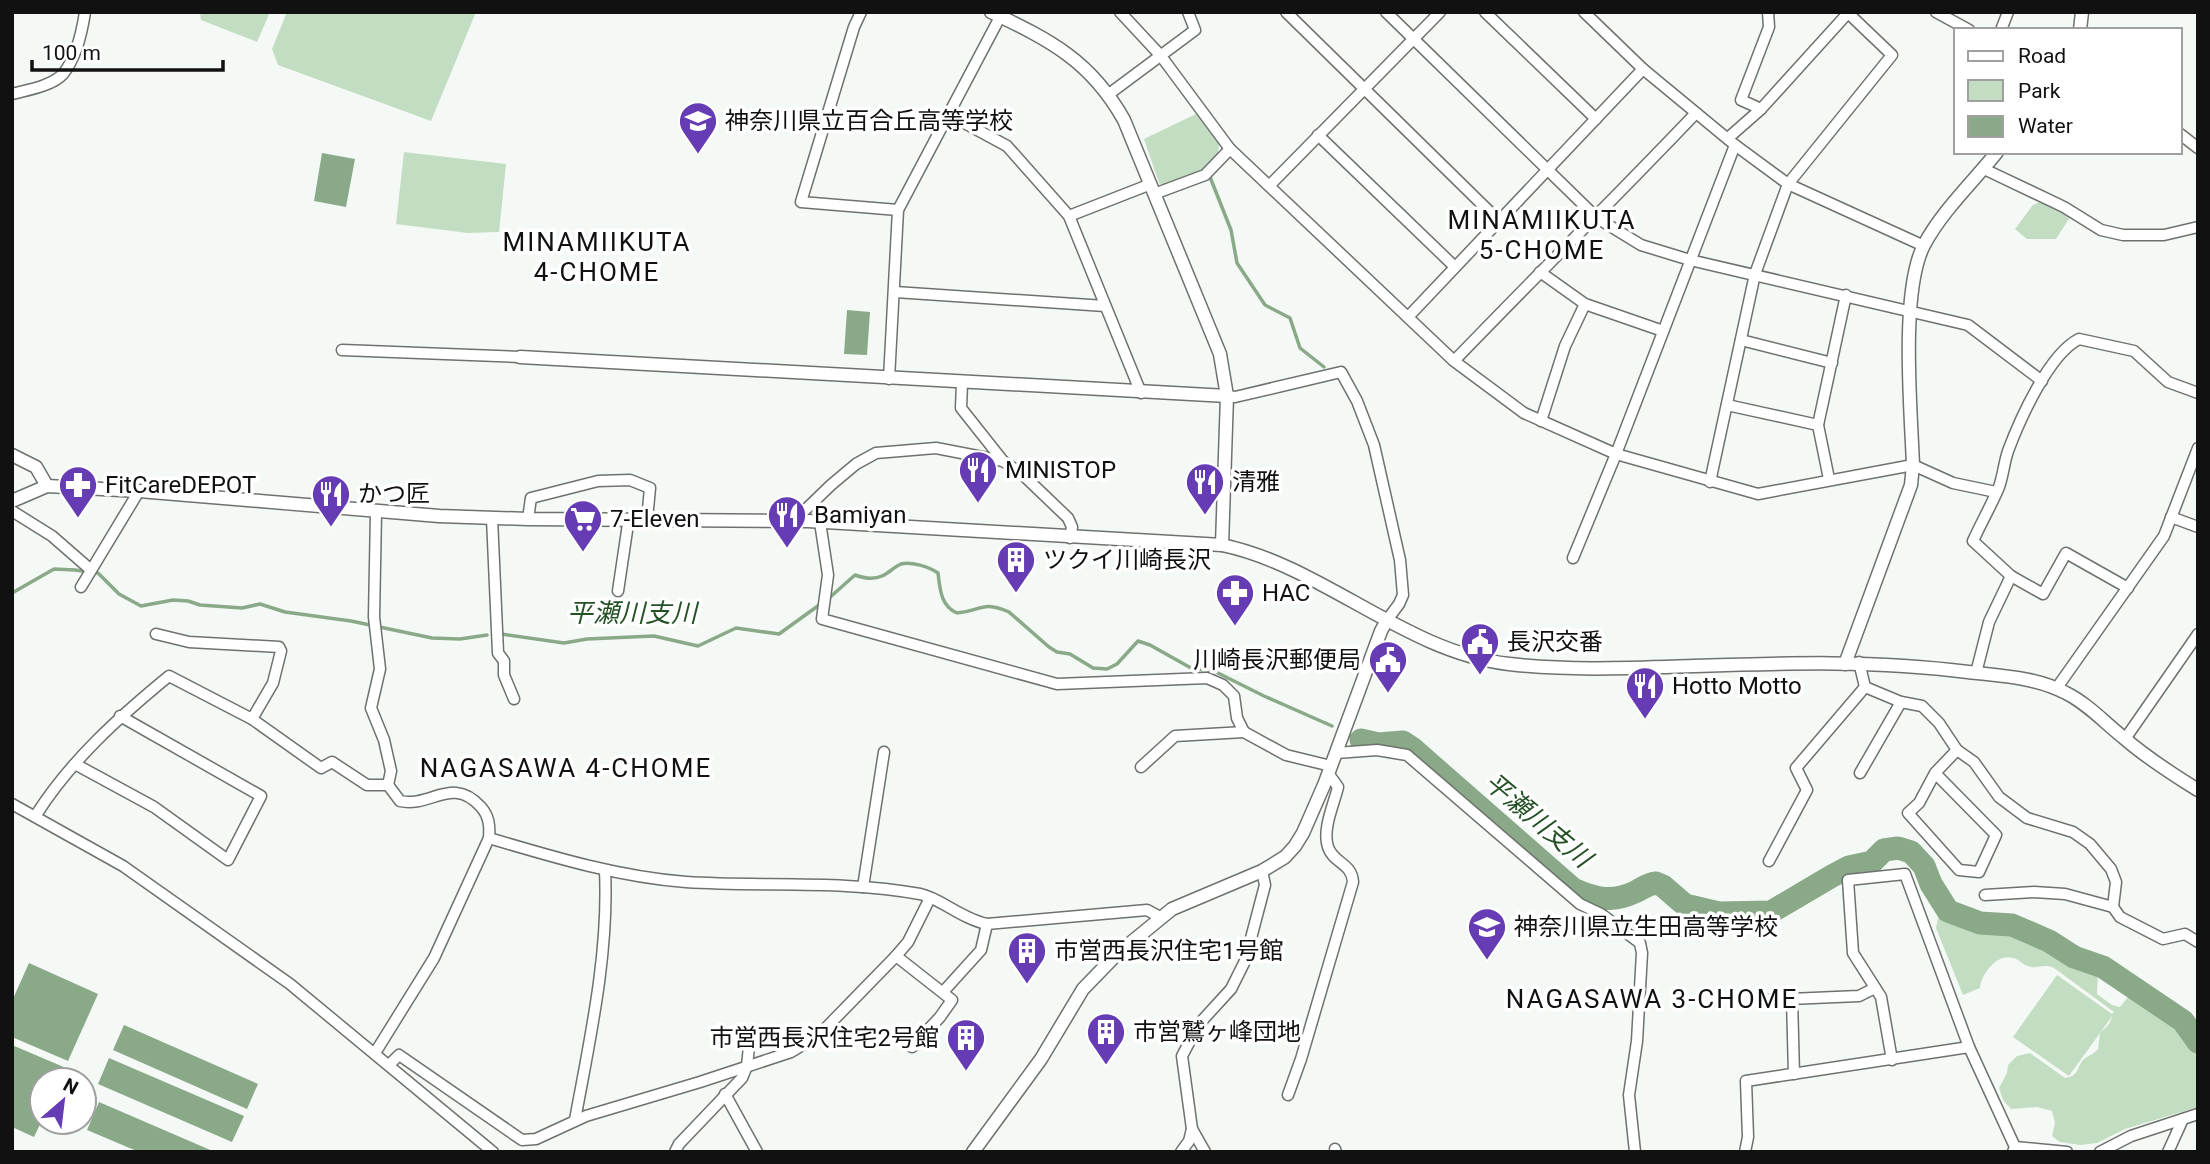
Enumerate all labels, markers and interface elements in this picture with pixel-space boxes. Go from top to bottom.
scale bar [32,28,222,72]
legend [1954,28,2182,154]
text: 100 m [42,41,101,65]
text: Road [2018,44,2066,68]
text: Park [2018,79,2061,103]
school or university icon: 神奈川県立百合丘高等学校 [677,100,719,155]
place label: 神奈川県立百合丘高等学校 [725,107,1013,135]
text: Water [2018,114,2073,138]
district label: MINAMIIKUTA 5-CHOME [1448,205,1637,265]
district label: MINAMIIKUTA 4-CHOME [503,227,692,287]
restaurant icon: MINISTOP [957,449,999,504]
place label: MINISTOP [1005,456,1116,484]
restaurant icon: 清雅 [1184,461,1226,516]
pharmacy icon: FitCareDEPOT [57,464,99,519]
place label: 清雅 [1232,468,1280,496]
place label: FitCareDEPOT [105,471,256,499]
restaurant icon: かつ匠 [310,473,352,528]
place label: かつ匠 [358,480,430,508]
restaurant icon: Bamiyan [766,494,808,549]
supermarket icon: 7-Eleven [562,498,604,553]
place label: Bamiyan [814,501,906,529]
place label: 7-Eleven [610,505,700,533]
building icon: ツクイ川崎長沢 [995,539,1037,594]
place label: ツクイ川崎長沢 [1043,546,1211,574]
pharmacy icon: HAC [1214,572,1256,627]
place label: HAC [1262,579,1310,607]
water label: 平瀬川支川 [567,598,700,628]
public building icon: 長沢交番 [1459,621,1501,676]
place label: 長沢交番 [1507,628,1603,656]
public building icon: 川崎長沢郵便局 [1367,639,1409,694]
place label: 川崎長沢郵便局 [1193,646,1361,674]
restaurant icon: Hotto Motto [1624,665,1666,720]
place label: Hotto Motto [1672,672,1802,700]
district label: NAGASAWA 4-CHOME [420,753,712,783]
water label: 平瀬川支川 [1479,767,1600,875]
school or university icon: 神奈川県立生田高等学校 [1466,906,1508,961]
place label: 神奈川県立生田高等学校 [1514,913,1778,941]
building icon: 市営西長沢住宅1号館 [1006,930,1048,985]
place label: 市営西長沢住宅1号館 [1054,937,1284,965]
district label: NAGASAWA 3-CHOME [1506,984,1798,1014]
building icon: 市営鷲ヶ峰団地 [1085,1011,1127,1066]
building icon: 市営西長沢住宅2号館 [945,1017,987,1072]
place label: 市営鷲ヶ峰団地 [1133,1018,1301,1046]
place label: 市営西長沢住宅2号館 [710,1024,939,1052]
north arrow [28,1066,98,1136]
text: N [59,1073,82,1100]

